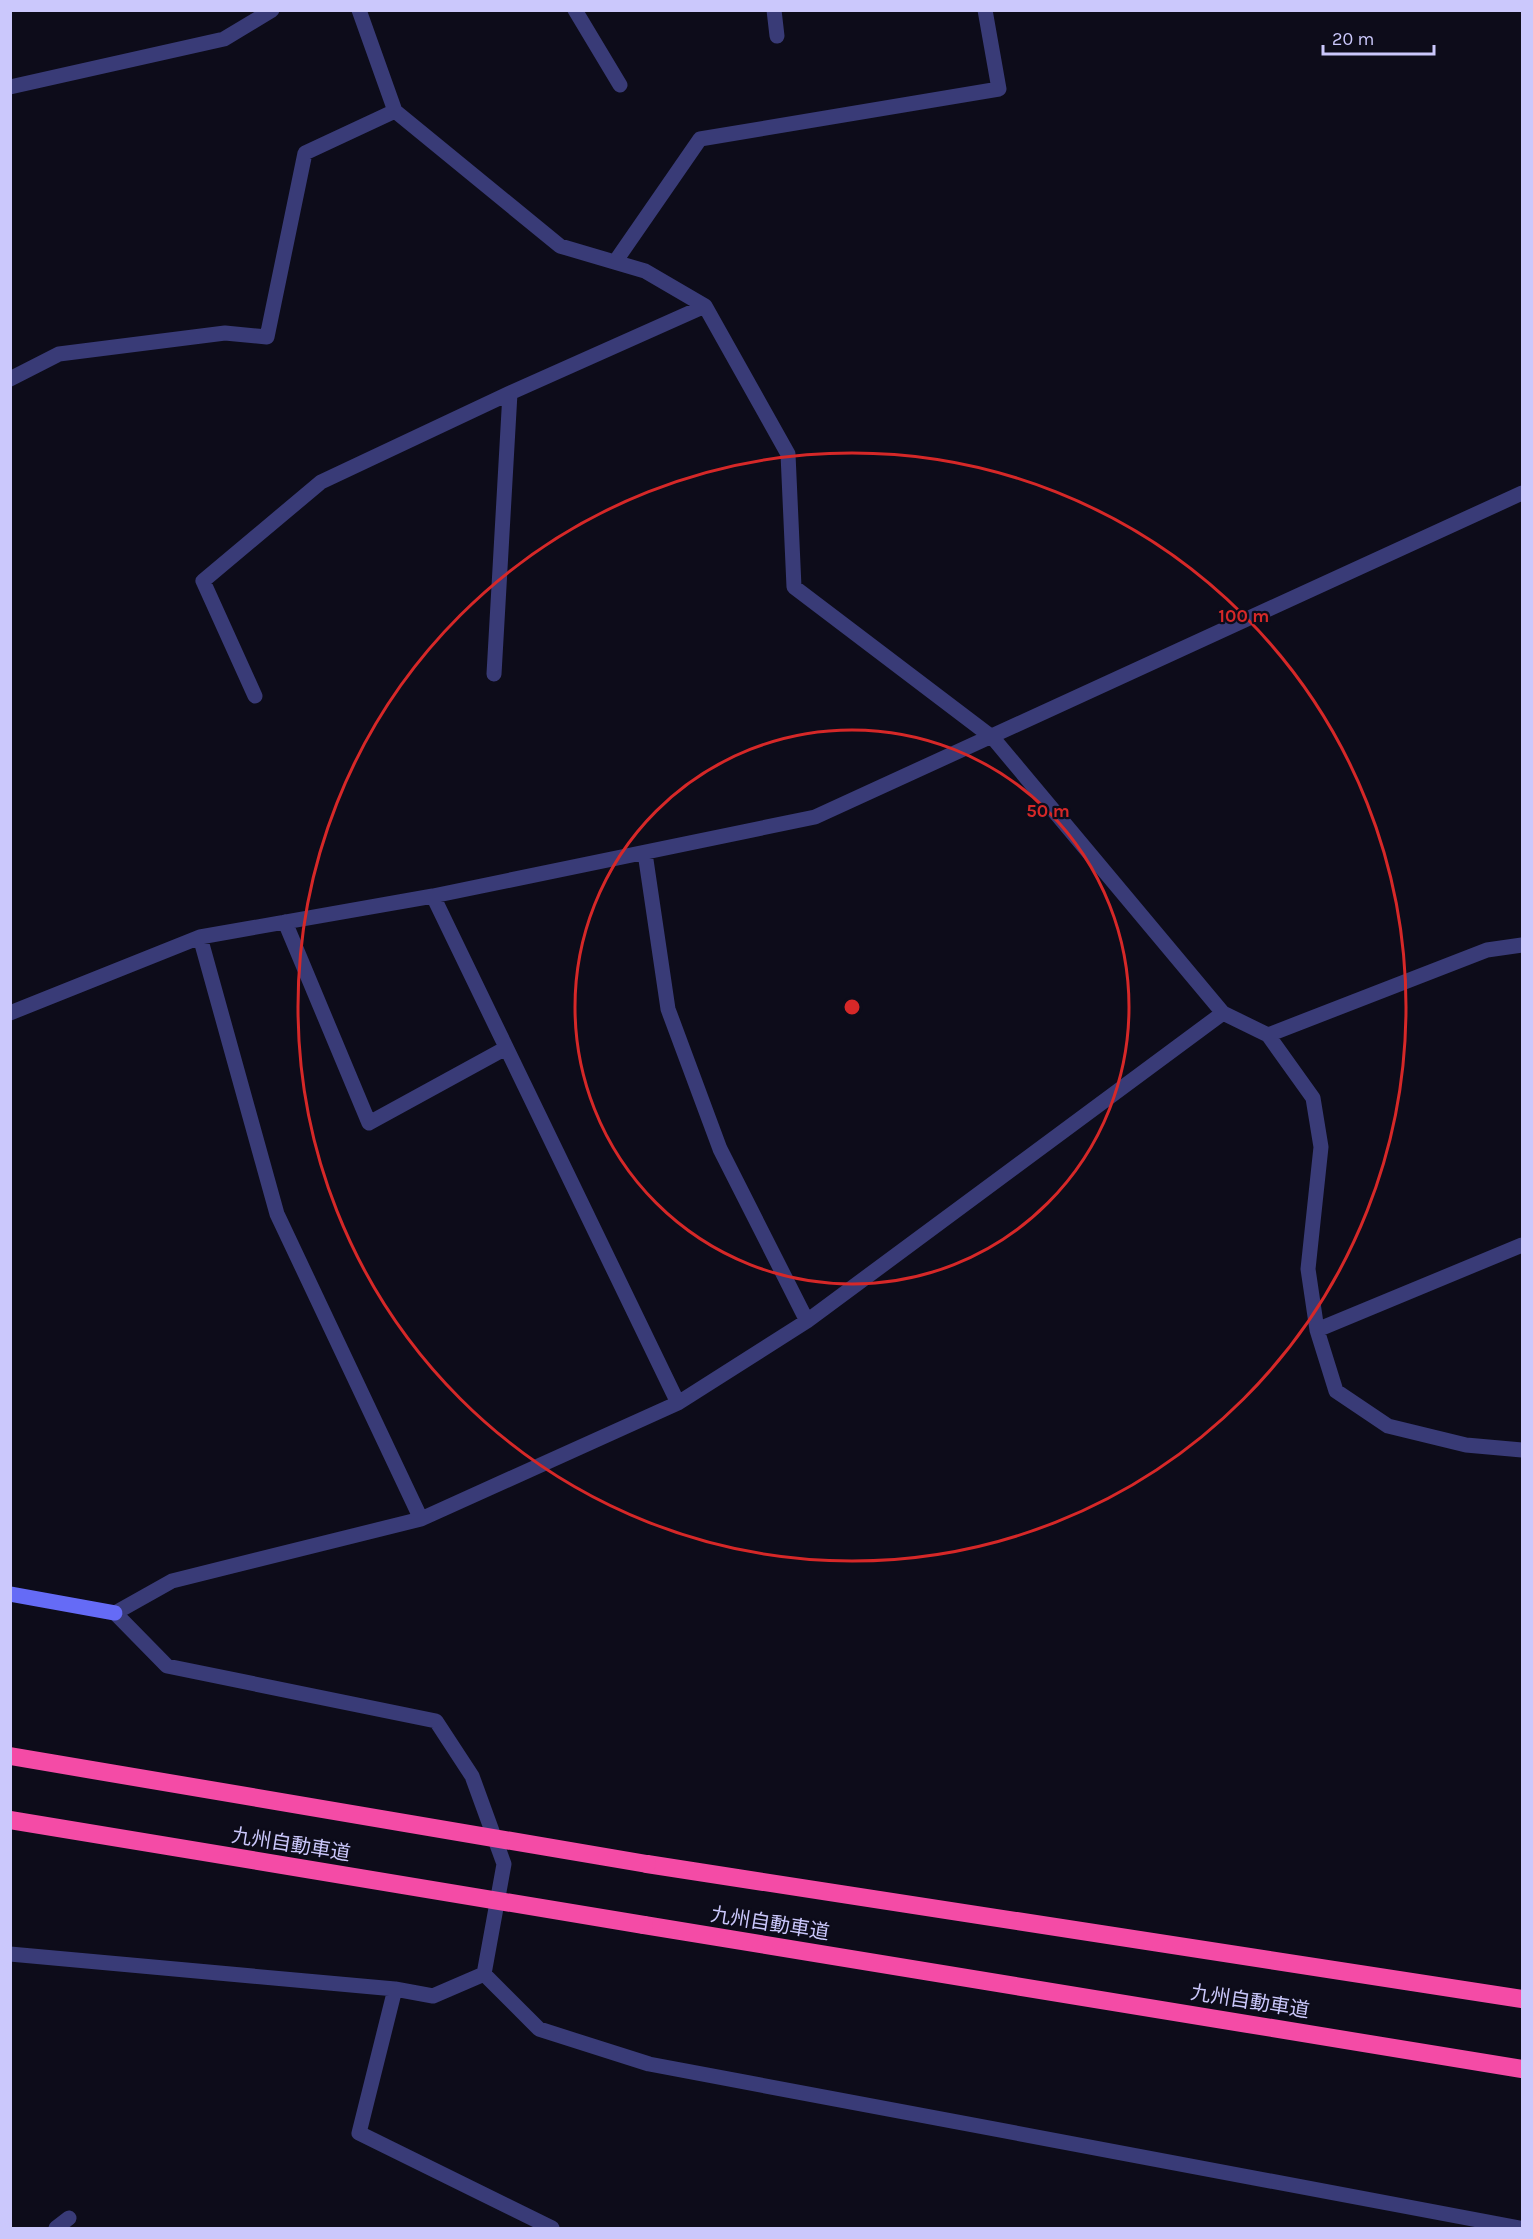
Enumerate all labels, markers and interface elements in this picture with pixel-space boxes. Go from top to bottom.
scale bar [1323,18,1434,56]
text: 20 m [1332,28,1374,50]
text: 100 m [1219,605,1269,627]
text: 50 m [1026,800,1070,822]
centre of rings [842,997,862,1017]
street label: 九州自動車道 [230,1824,352,1865]
street label: 九州自動車道 [709,1903,831,1944]
street label: 九州自動車道 [1189,1981,1311,2022]

